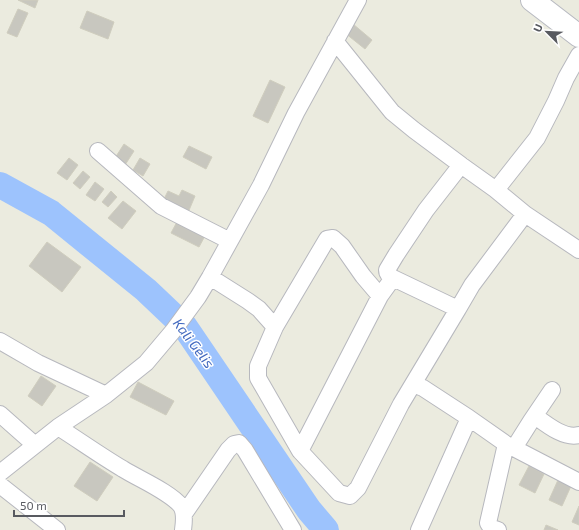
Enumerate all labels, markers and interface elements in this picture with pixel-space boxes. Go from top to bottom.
north arrow [527,12,567,52]
text: U [530,22,545,34]
water label: Kali Gelis [170,315,218,371]
scale bar [14,492,124,518]
text: 50 m [20,498,47,512]

